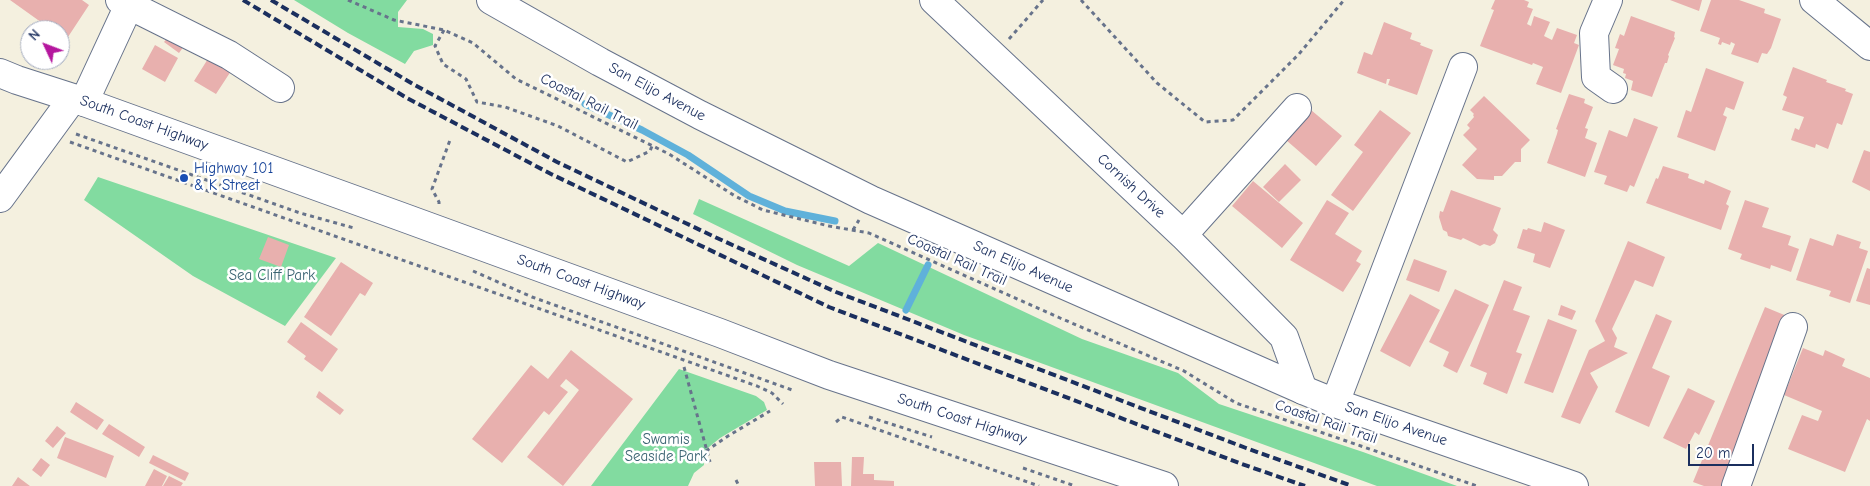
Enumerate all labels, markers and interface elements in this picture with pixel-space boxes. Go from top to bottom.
north arrow [20,20,70,70]
text: N [25,26,44,44]
street label: San Elijo Avenue [605,59,709,125]
street label: Coastal Rail Trail [537,70,641,134]
street label: South Coast Highway [77,91,211,155]
street label: Cornish Drive [1093,150,1169,222]
place label: Highway 101 & K Street [194,160,273,195]
marker: Highway 101 & K Street [178,172,190,184]
street label: Coastal Rail Trail [904,230,1010,290]
street label: San Elijo Avenue [970,237,1076,297]
street label: South Coast Highway [514,250,648,314]
park label: Sea Cliff Park [229,267,315,285]
street label: South Coast Highway [895,390,1029,448]
street label: Coastal Rail Trail [1272,396,1380,448]
street label: San Elijo Avenue [1342,398,1450,450]
park label: Swamis Seaside Park [625,431,707,466]
scale bar [1690,434,1756,466]
text: 20 m [1696,444,1730,462]

